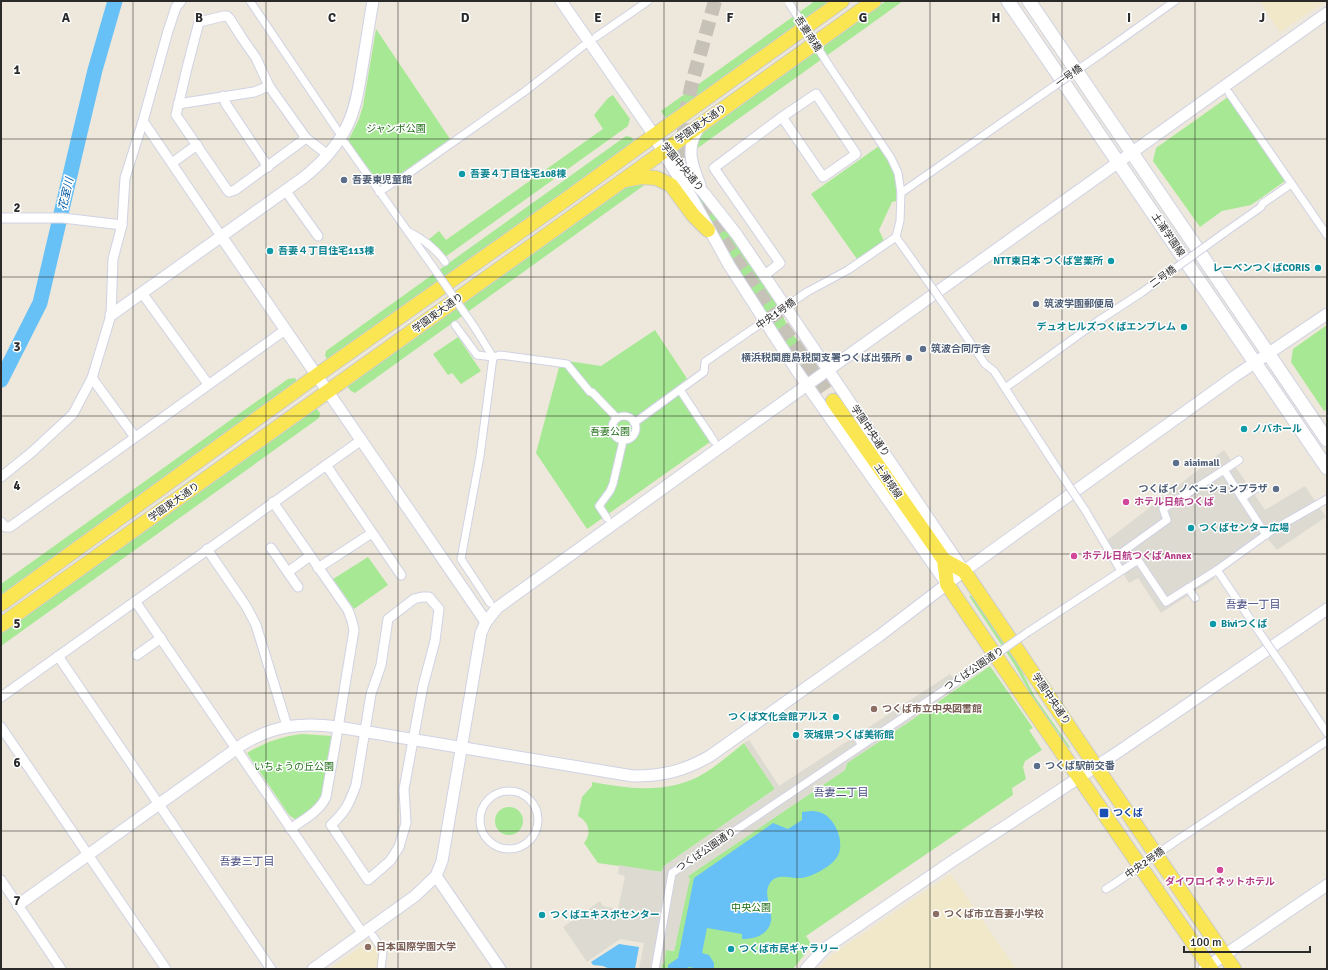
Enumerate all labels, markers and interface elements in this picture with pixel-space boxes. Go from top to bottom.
text: A [62,10,71,26]
text: B [195,10,203,26]
text: C [328,10,336,26]
text: D [461,10,470,26]
text: E [594,10,602,26]
text: F [727,10,734,26]
text: G [859,10,867,26]
text: H [992,10,1000,26]
text: I [1127,10,1131,26]
text: J [1259,10,1265,26]
street label: 吾妻南橋 [792,14,824,54]
text: 1 [13,62,21,78]
street label: 一号橋 [1053,62,1085,90]
street label: 学園東大通り [673,102,729,146]
park label: ジャンボ公園 [366,123,426,135]
street label: 学園中央通り [658,140,706,194]
place label: 吾妻４丁目住宅108棟 [470,168,566,180]
marker: 吾妻４丁目住宅108棟 [457,169,467,179]
place label: 吾妻東児童館 [352,174,412,186]
water label: 花室川 [56,175,76,212]
marker: 吾妻東児童館 [339,175,349,185]
text: 2 [13,200,21,216]
street label: 土浦学園線 [1149,211,1187,259]
place label: 吾妻４丁目住宅113棟 [278,245,374,257]
marker: 吾妻４丁目住宅113棟 [265,246,275,256]
place label: NTT東日本 つくば営業所 [993,255,1103,267]
marker: NTT東日本 つくば営業所 [1106,256,1116,266]
place label: レーベンつくばCORIS [1212,262,1310,274]
street label: 二号橋 [1147,263,1179,291]
marker: レーベンつくばCORIS [1313,263,1323,273]
street label: 学園東大通り [410,291,466,335]
street label: 中央1号橋 [754,296,798,332]
place label: 筑波学園郵便局 [1044,298,1114,310]
marker: 筑波学園郵便局 [1031,299,1041,309]
place label: デュオヒルズつくばエンブレム [1037,321,1176,333]
marker: デュオヒルズつくばエンブレム [1179,322,1189,332]
text: 3 [13,339,21,355]
place label: 筑波合同庁舎 [931,343,991,355]
marker: 筑波合同庁舎 [918,344,928,354]
place label: 横浜税関鹿島税関支署つくば出張所 [741,352,901,364]
marker: 横浜税関鹿島税関支署つくば出張所 [904,353,914,363]
street label: 学園中央通り [848,403,892,459]
place label: ノバホール [1252,423,1302,435]
marker: ノバホール [1239,424,1249,434]
park label: 吾妻公園 [590,426,630,438]
place label: aiaimall [1184,457,1220,469]
marker: aiaimall [1171,458,1181,468]
street label: 土浦境線 [872,461,904,501]
text: 4 [13,478,21,494]
street label: 学園東大通り [146,480,202,524]
place label: つくばイノベーションプラザ [1139,483,1268,495]
marker: つくばイノベーションプラザ [1271,484,1281,494]
place label: ホテル日航つくば [1134,496,1214,508]
marker: ホテル日航つくば [1121,497,1131,507]
place label: つくばセンター広場 [1199,522,1289,534]
marker: つくばセンター広場 [1186,523,1196,533]
place label: ホテル日航つくば Annex [1082,550,1191,562]
marker: ホテル日航つくば Annex [1069,551,1079,561]
district label: 吾妻一丁目 [1226,598,1281,611]
text: 5 [13,616,21,632]
place label: Biviつくば [1221,618,1268,630]
marker: Biviつくば [1208,619,1218,629]
street label: つくば公園通り [942,644,1006,694]
street label: 学園中央通り [1029,671,1073,727]
place label: つくば市立中央図書館 [882,703,982,715]
marker: つくば市立中央図書館 [869,704,879,714]
place label: つくば文化会館アルス [728,711,828,723]
marker: つくば文化会館アルス [831,712,841,722]
place label: 茨城県つくば美術館 [804,729,894,741]
marker: 茨城県つくば美術館 [791,730,801,740]
text: 6 [13,755,21,771]
place label: つくば駅前交番 [1045,760,1115,772]
park label: いちょうの丘公園 [254,761,334,773]
marker: つくば駅前交番 [1032,761,1042,771]
district label: 吾妻二丁目 [814,786,869,799]
marker: つくば [1098,807,1110,819]
place label: つくば [1113,807,1143,819]
street label: つくば公園通り [674,825,738,875]
street label: 中央2号橋 [1123,845,1167,881]
district label: 吾妻三丁目 [220,855,275,868]
marker: ダイワロイネットホテル [1215,865,1225,875]
place label: ダイワロイネットホテル [1165,876,1275,888]
text: 7 [13,893,21,909]
park label: 中央公園 [731,902,771,914]
place label: つくば市立吾妻小学校 [944,908,1044,920]
place label: つくばエキスポセンター [550,909,660,921]
marker: つくば市立吾妻小学校 [931,909,941,919]
marker: つくばエキスポセンター [537,910,547,920]
scale bar [1184,928,1310,954]
text: 100 m [1190,935,1222,950]
place label: 日本国際学園大学 [376,941,456,953]
marker: 日本国際学園大学 [363,942,373,952]
place label: つくば市民ギャラリー [739,943,839,955]
marker: つくば市民ギャラリー [726,944,736,954]

